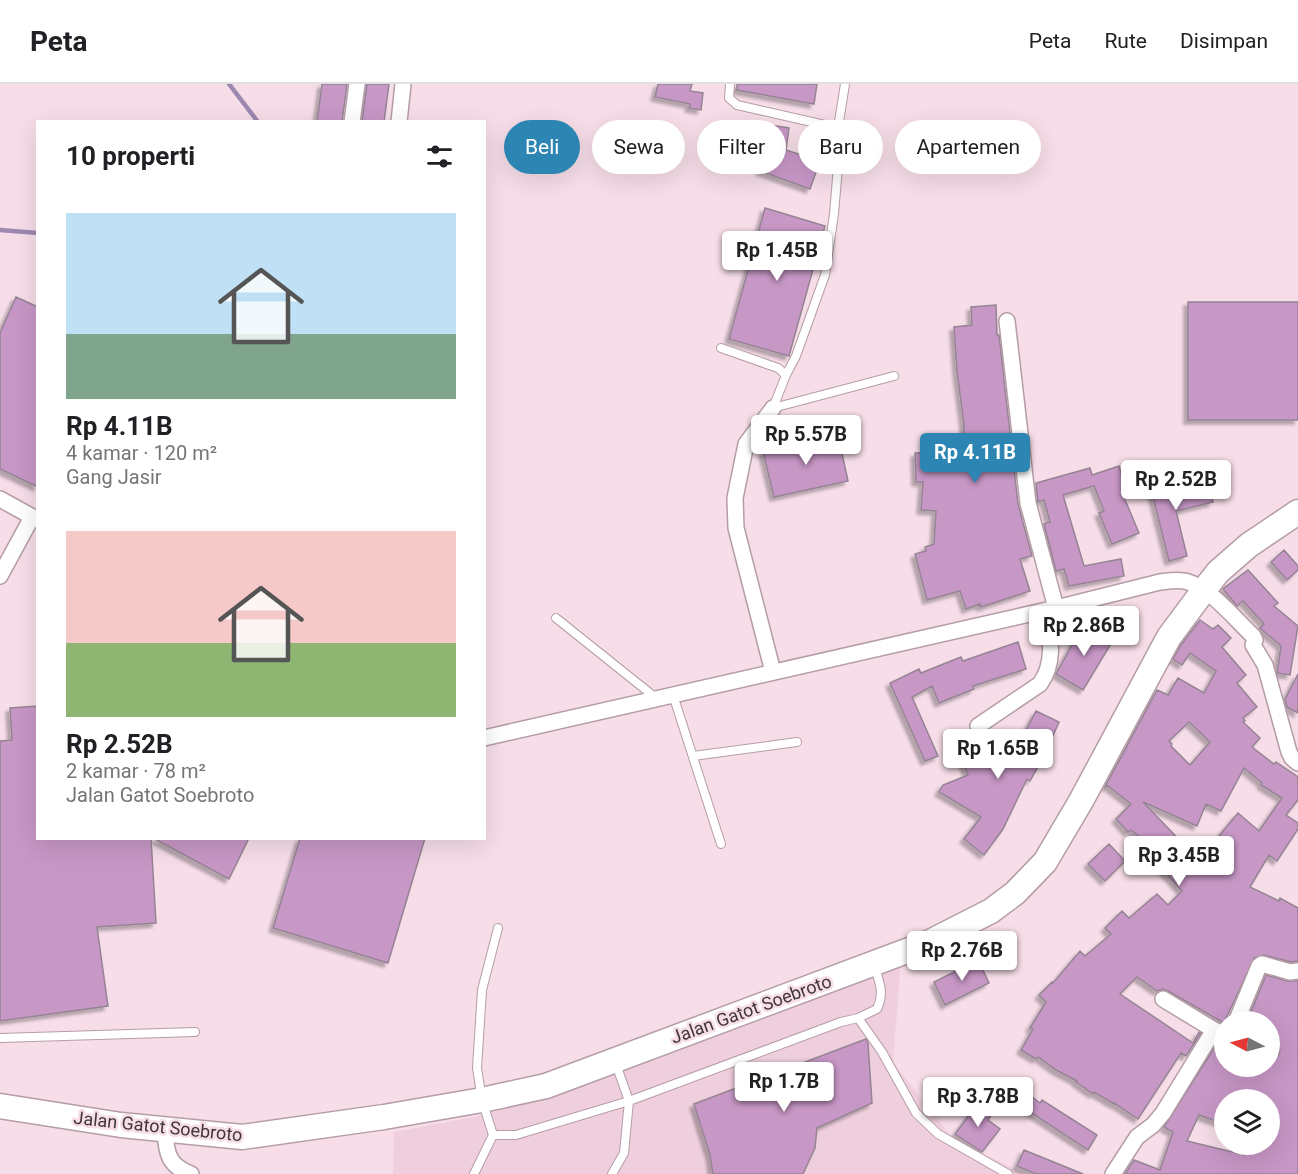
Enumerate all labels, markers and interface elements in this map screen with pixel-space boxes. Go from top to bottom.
text: Peta [30,25,87,58]
text: Peta [1029,29,1071,53]
text: Rute [1104,29,1147,53]
text: Disimpan [1180,29,1268,53]
chip: Beli [504,120,580,174]
chip: Sewa [592,120,685,174]
chip: Filter [697,120,786,174]
chip: Baru [798,120,883,174]
chip: Apartemen [895,120,1041,174]
icon: filters [423,140,456,173]
text: 10 properti [66,141,195,171]
pin: Rp 1.45B [715,231,839,282]
text: Rp 1.45B [736,238,818,262]
icon: home [207,252,315,360]
text: Rp 4.11B [66,411,173,441]
pin: Rp 5.57B [744,415,868,466]
text: Rp 5.57B [765,422,847,446]
pin: Rp 4.11B [913,433,1037,484]
text: Rp 4.11B [934,440,1016,464]
text: 4 kamar · 120 m² [66,441,217,465]
pin: Rp 2.52B [1114,460,1238,511]
text: Gang Jasir [66,465,162,489]
text: Rp 2.52B [1135,467,1217,491]
icon: home [207,570,315,678]
pin: Rp 2.86B [1022,606,1146,657]
text: Rp 2.86B [1043,613,1125,637]
text: Rp 2.52B [66,729,173,759]
pin: Rp 1.65B [936,729,1060,780]
text: Rp 1.65B [957,736,1039,760]
text: 2 kamar · 78 m² [66,759,206,783]
text: Jalan Gatot Soebroto [66,783,254,807]
pin: Rp 3.45B [1117,836,1241,887]
text: Rp 3.45B [1138,843,1220,867]
pin: Rp 2.76B [900,931,1024,982]
text: Rp 2.76B [921,938,1003,962]
street label: Jalan Gatot Soebroto [668,970,834,1048]
north arrow [1214,1011,1280,1077]
map controls [1214,1011,1280,1155]
pin: Rp 1.7B [729,1062,839,1113]
text: Rp 1.7B [749,1069,819,1093]
pin: Rp 3.78B [916,1077,1040,1128]
text: Rp 3.78B [937,1084,1019,1108]
button: layers [1214,1089,1280,1155]
street label: Jalan Gatot Soebroto [73,1107,243,1145]

